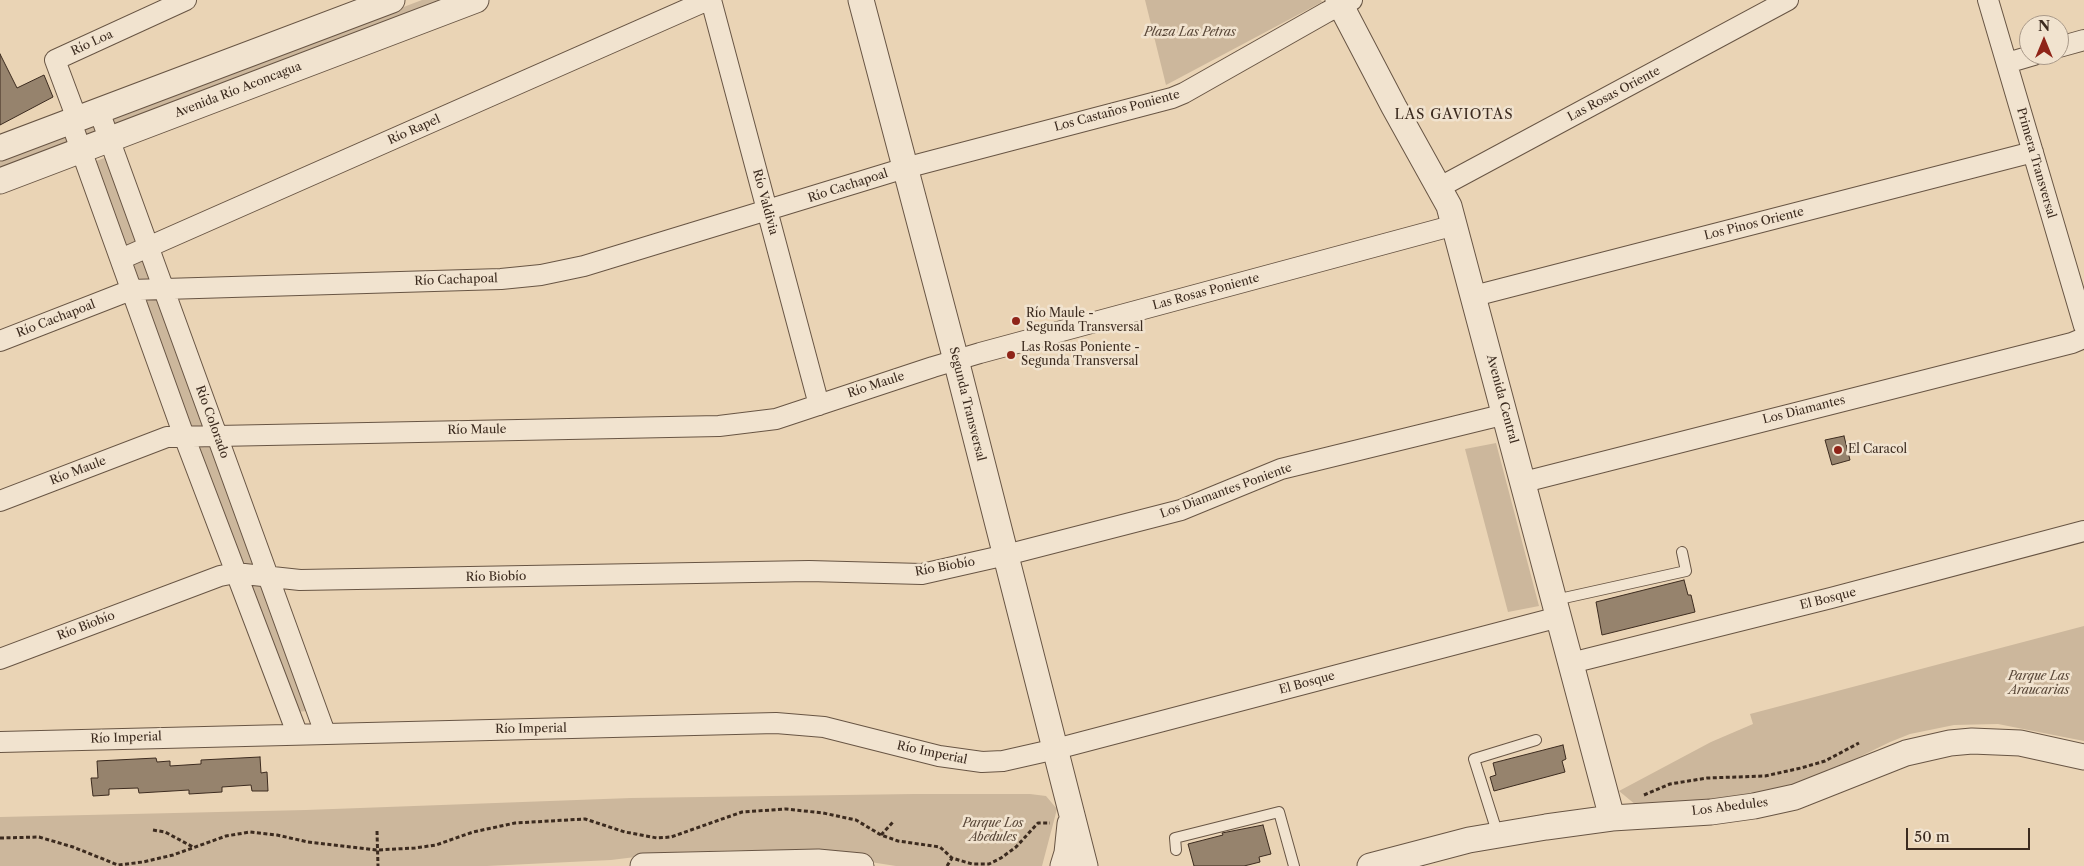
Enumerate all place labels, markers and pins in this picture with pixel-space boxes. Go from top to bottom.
place label: Río Maule - Segunda Transversal [1026,307,1143,335]
marker: Río Maule - Segunda Transversal [1010,315,1022,327]
place label: Las Rosas Poniente - Segunda Transversal [1021,341,1140,369]
marker: Las Rosas Poniente - Segunda Transversal [1005,349,1017,361]
place label: El Caracol [1848,443,1907,457]
marker: El Caracol [1832,444,1844,456]

